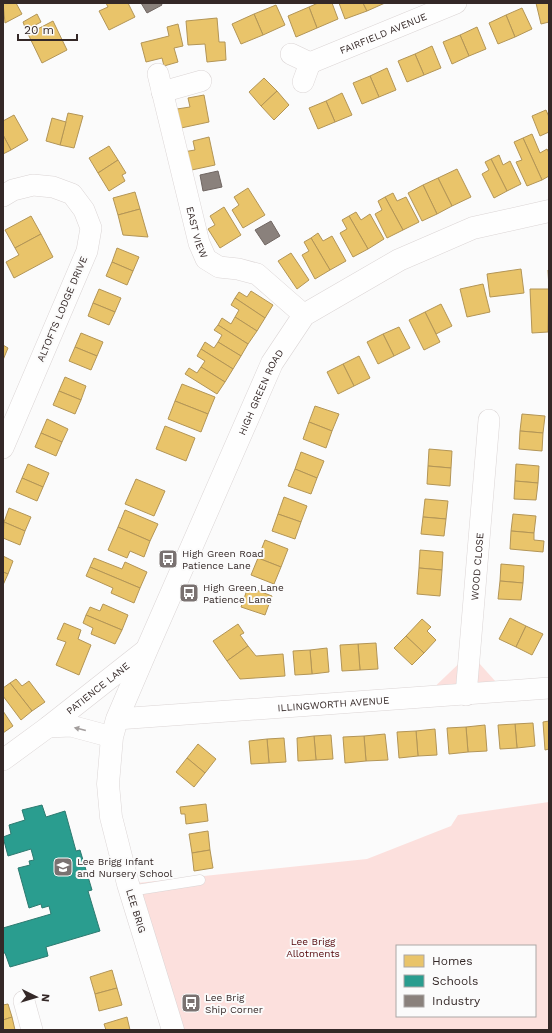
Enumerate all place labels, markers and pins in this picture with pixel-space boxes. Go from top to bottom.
bus stop icon: High Green Road Patience Lane [157,548,179,570]
place label: High Green Road Patience Lane [182,548,264,571]
bus stop icon: High Green Lane Patience Lane [178,582,200,604]
place label: High Green Lane Patience Lane [203,582,284,605]
school or university icon: Lee Brigg Infant and Nursery School [52,856,74,878]
place label: Lee Brigg Infant and Nursery School [77,856,173,879]
bus stop icon: Lee Brig Ship Corner [180,992,202,1014]
place label: Lee Brig Ship Corner [205,992,263,1015]

